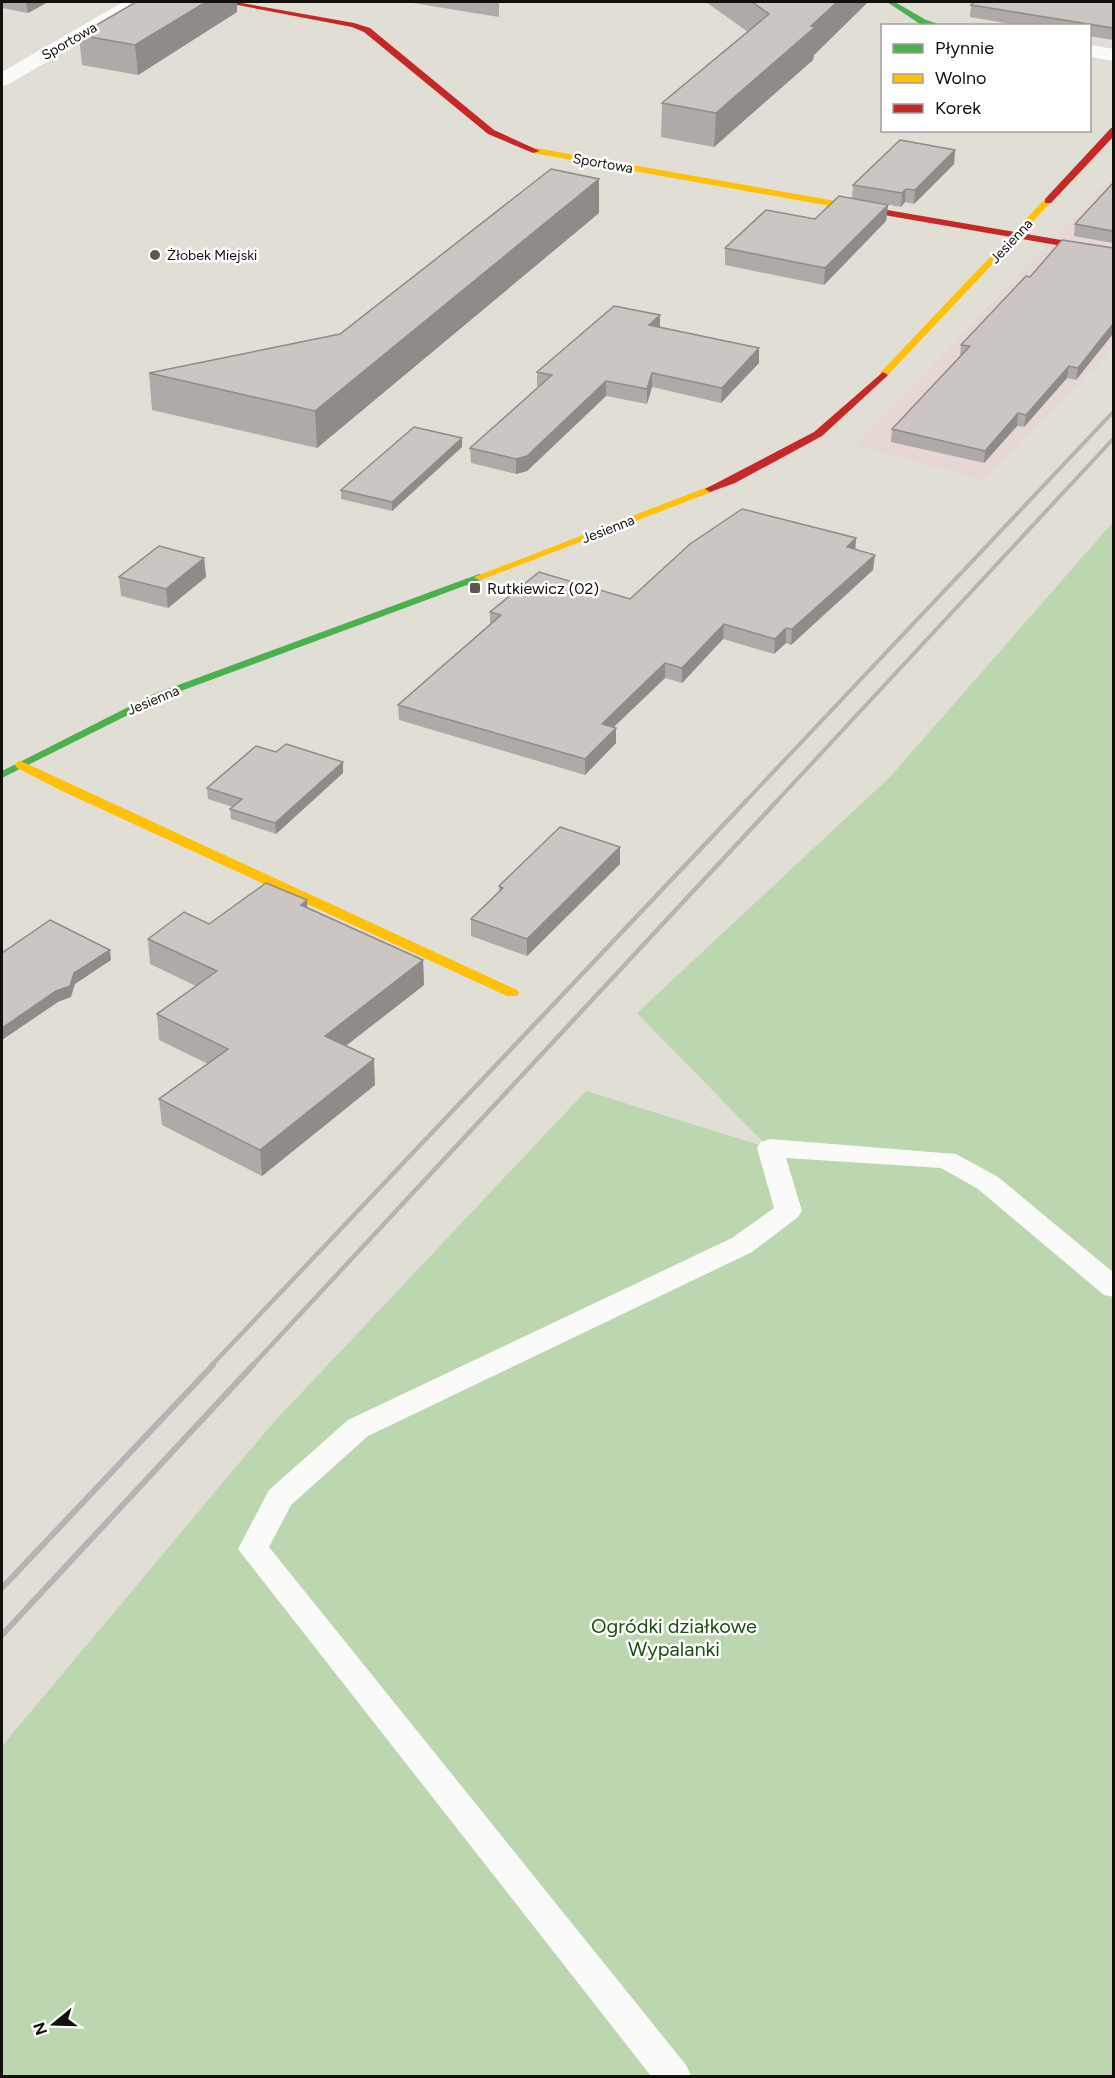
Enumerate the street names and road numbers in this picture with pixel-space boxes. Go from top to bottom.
street label: Sportowa [39,19,100,64]
street label: Sportowa [571,150,634,177]
street label: Jesienna [986,215,1036,267]
street label: Jesienna [579,512,637,547]
street label: Jesienna [125,682,182,719]

